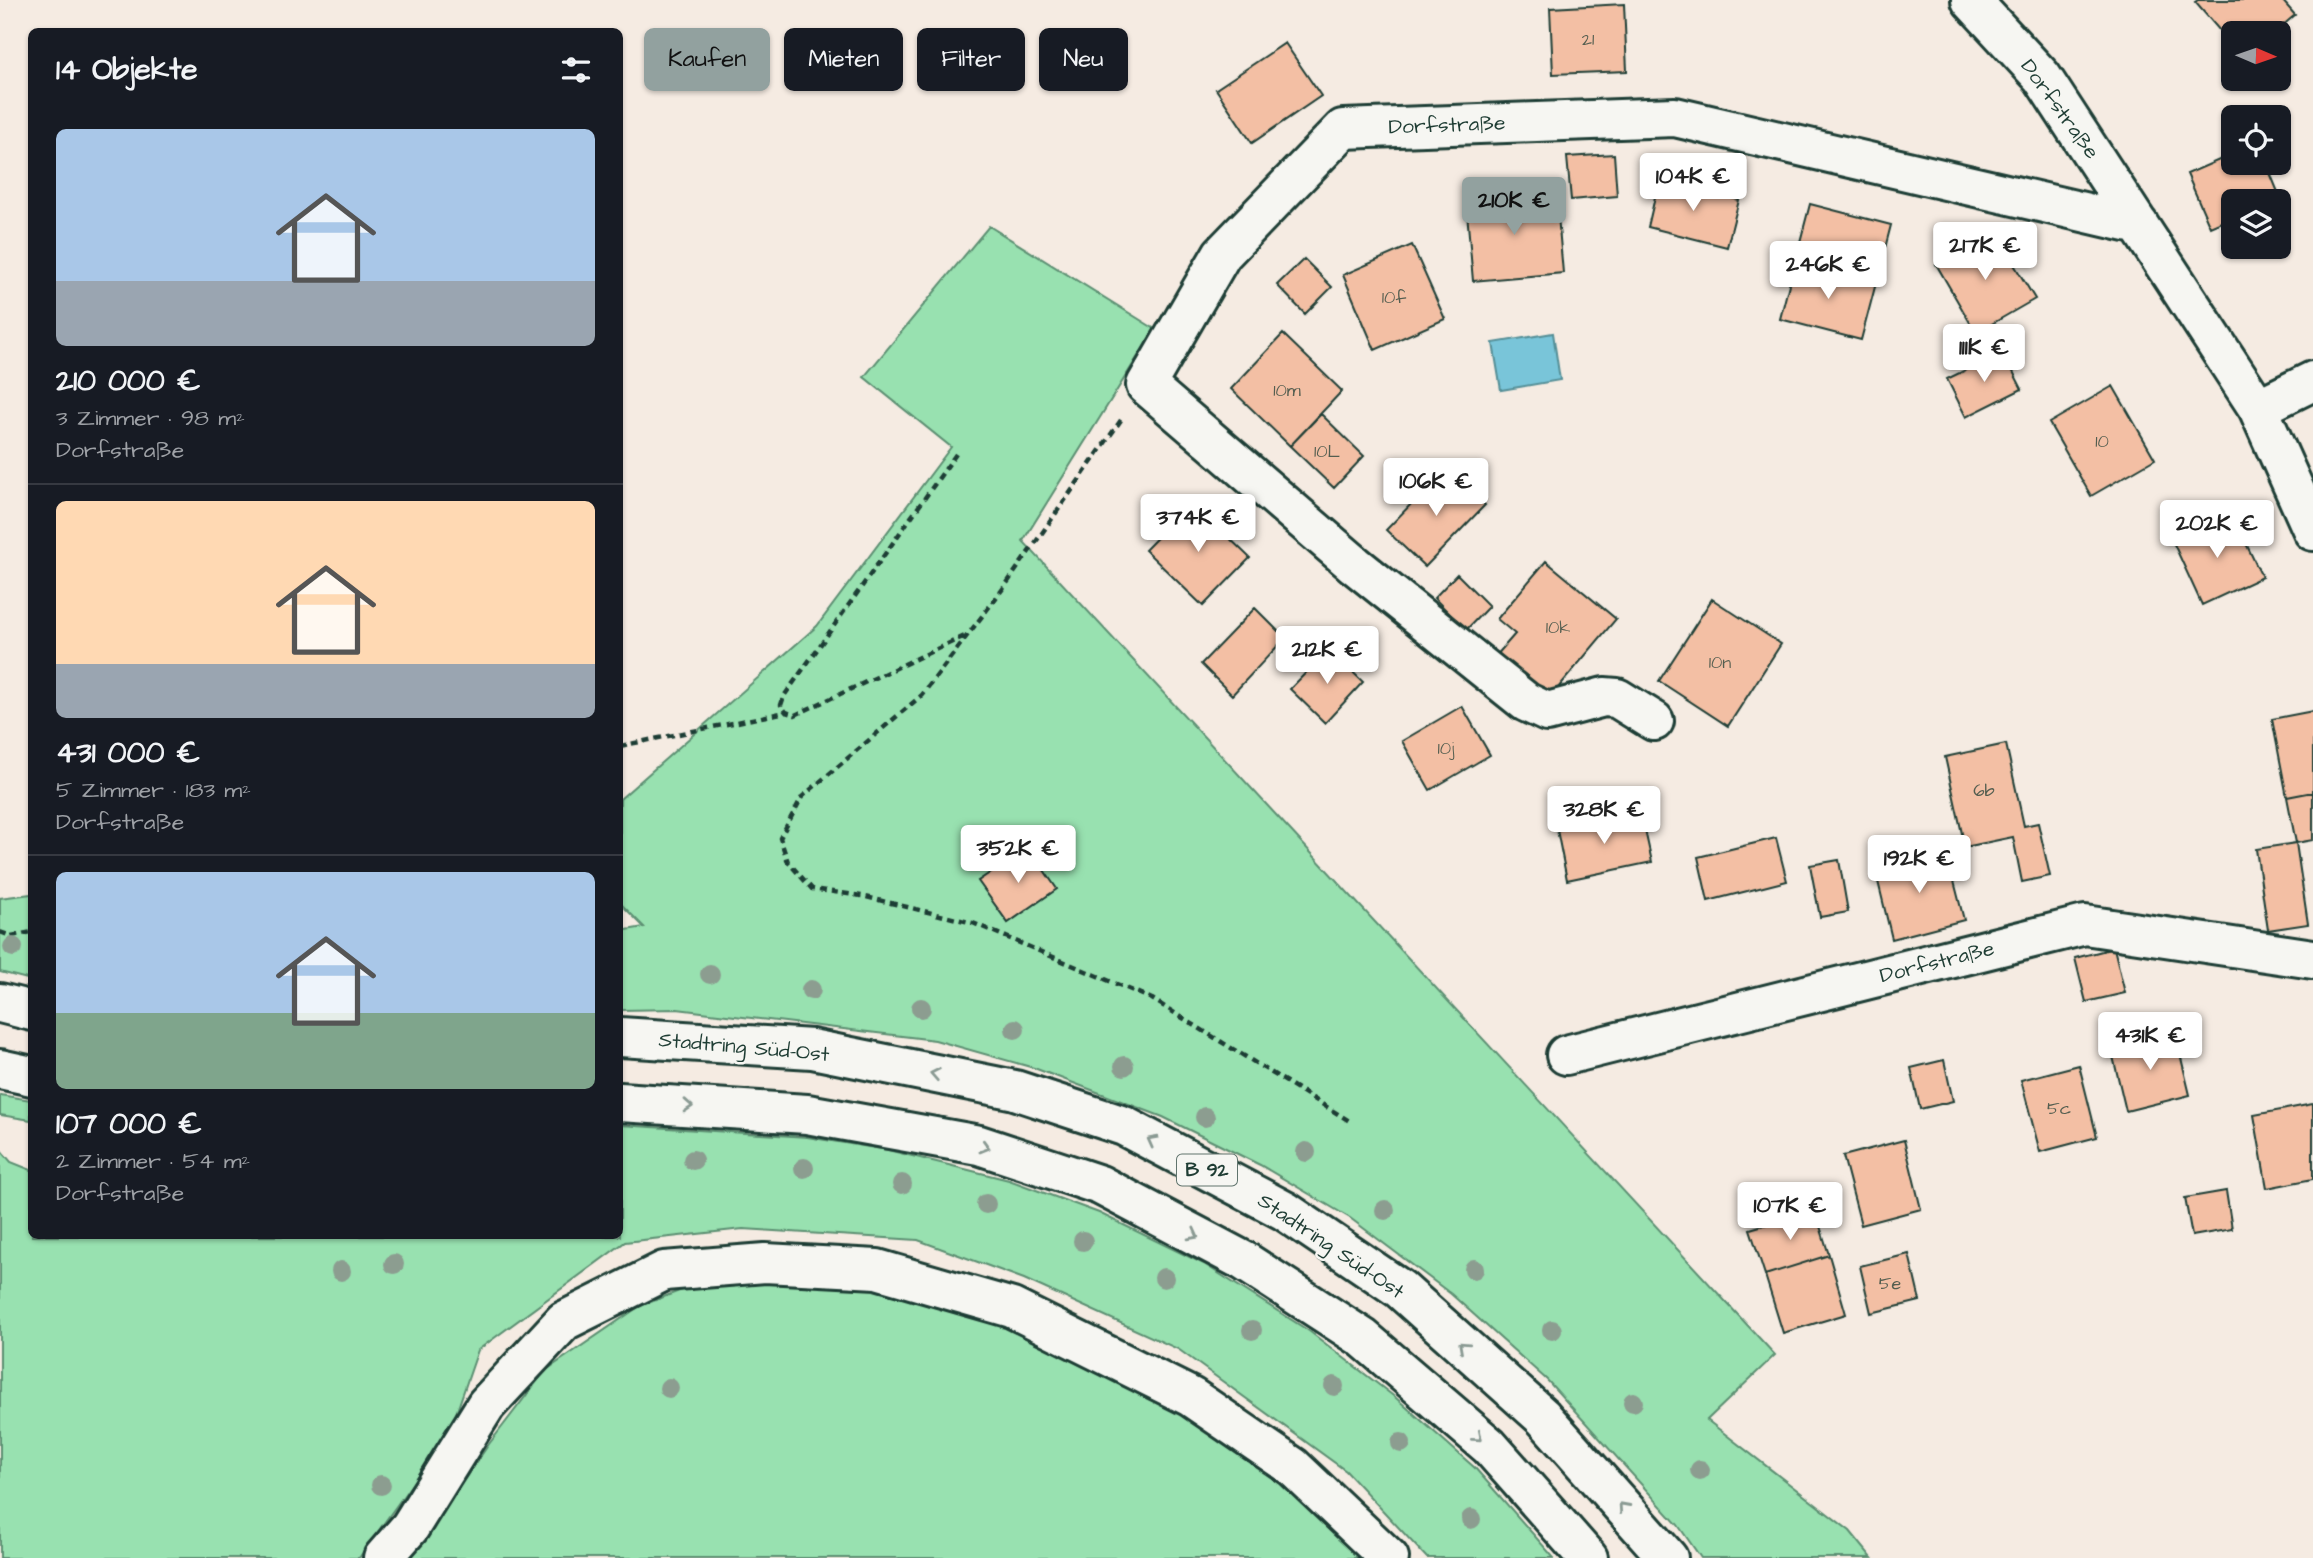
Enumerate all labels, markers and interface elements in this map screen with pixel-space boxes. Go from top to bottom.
north arrow [2221,21,2291,91]
map controls [2221,21,2291,259]
house number: 21 [1582,27,1594,52]
chip: Kaufen [644,28,770,91]
chip: Mieten [784,28,903,91]
chip: Filter [917,28,1025,91]
chip: Neu [1039,28,1128,91]
text: 14 Objekte [56,49,198,91]
icon: filters [557,51,595,89]
street label: Dorfstraße [2014,53,2106,165]
button: locate [2221,105,2291,175]
street label: Dorfstraße [1388,108,1506,142]
pin: 104K € [1636,154,1750,213]
text: 104K € [1656,160,1730,192]
icon: home [263,175,389,301]
pin: 210K € [1457,177,1571,237]
text: 210K € [1478,184,1550,216]
button: layers [2221,189,2291,259]
pin: 217K € [1928,222,2042,282]
text: 217K € [1949,229,2021,261]
pin: 246K € [1771,242,1885,301]
text: 246K € [1786,248,1870,280]
house number: 10f [1382,285,1406,310]
pin: 111K € [1927,324,2041,384]
text: 111K € [1959,331,2009,363]
text: 210 000 € [56,360,201,402]
house number: 10m [1273,378,1301,403]
text: 3 Zimmer · 98 m² [56,402,245,434]
house number: 10 [2095,429,2109,454]
text: Dorfstraße [56,434,184,466]
house number: 10L [1314,439,1341,464]
pin: 106K € [1379,458,1493,518]
text: 106K € [1399,465,1473,497]
pin: 374K € [1141,494,1255,554]
pin: 202K € [2160,500,2274,560]
text: 374K € [1157,501,1239,533]
text: 202K € [2176,507,2258,539]
icon: home [263,547,389,673]
house number: 10k [1546,615,1570,640]
pin: 212K € [1270,626,1384,686]
text: 212K € [1292,633,1362,665]
house number: 10n [1709,650,1731,675]
text: 431 000 € [56,732,200,774]
house number: 10j [1438,736,1455,761]
text: 5 Zimmer · 183 m² [56,774,251,806]
house number: 6b [1973,778,1995,803]
pin: 328K € [1547,786,1661,846]
text: 328K € [1563,793,1645,825]
text: Dorfstraße [56,806,184,838]
pin: 352K € [961,826,1075,885]
text: 352K € [977,832,1059,864]
pin: 192K € [1862,836,1976,895]
text: 192K € [1884,842,1954,874]
icon: home [263,918,389,1044]
street label: Dorfstraße [1877,934,1997,990]
pin: 431K € [2093,1012,2207,1072]
text: 431K € [2114,1019,2186,1051]
street label: Stadtring Süd-Ost [657,1025,831,1071]
one-way arrow [929,1067,941,1082]
house number: 5c [2047,1096,2071,1121]
one-way arrow [682,1098,693,1113]
text: 107 000 € [56,1103,202,1145]
one-way arrow [1146,1135,1159,1149]
one-way arrow [979,1139,991,1154]
text: 2 Zimmer · 54 m² [56,1145,250,1177]
road number: B 92 [1177,1154,1237,1186]
text: Dorfstraße [56,1177,184,1209]
pin: 107K € [1733,1182,1847,1242]
street label: Stadtring Süd-Ost [1251,1186,1410,1308]
text: 107K € [1753,1189,1827,1221]
one-way arrow [1187,1226,1199,1240]
house number: 5e [1879,1271,1902,1296]
one-way arrow [1458,1342,1471,1354]
one-way arrow [1470,1429,1483,1441]
one-way arrow [1619,1502,1631,1515]

